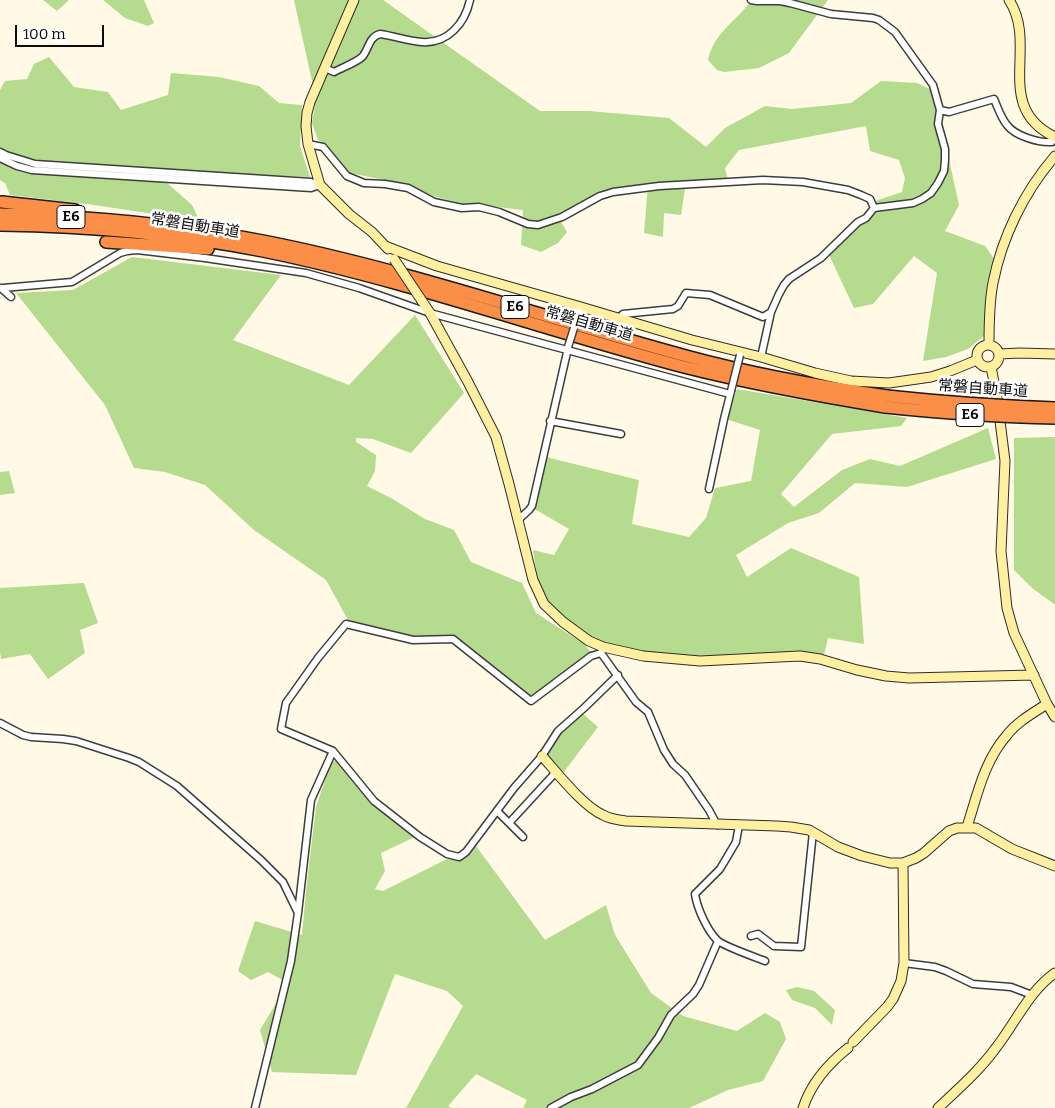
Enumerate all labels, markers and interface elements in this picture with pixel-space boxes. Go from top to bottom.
scale bar [18,15,106,47]
text: 100 m [23,25,66,43]
road number: E6 [57,206,85,228]
street label: 常磐自動車道 [149,210,241,242]
road number: E6 [501,296,529,318]
street label: 常磐自動車道 [543,303,635,345]
street label: 常磐自動車道 [937,377,1029,401]
road number: E6 [956,404,984,426]

